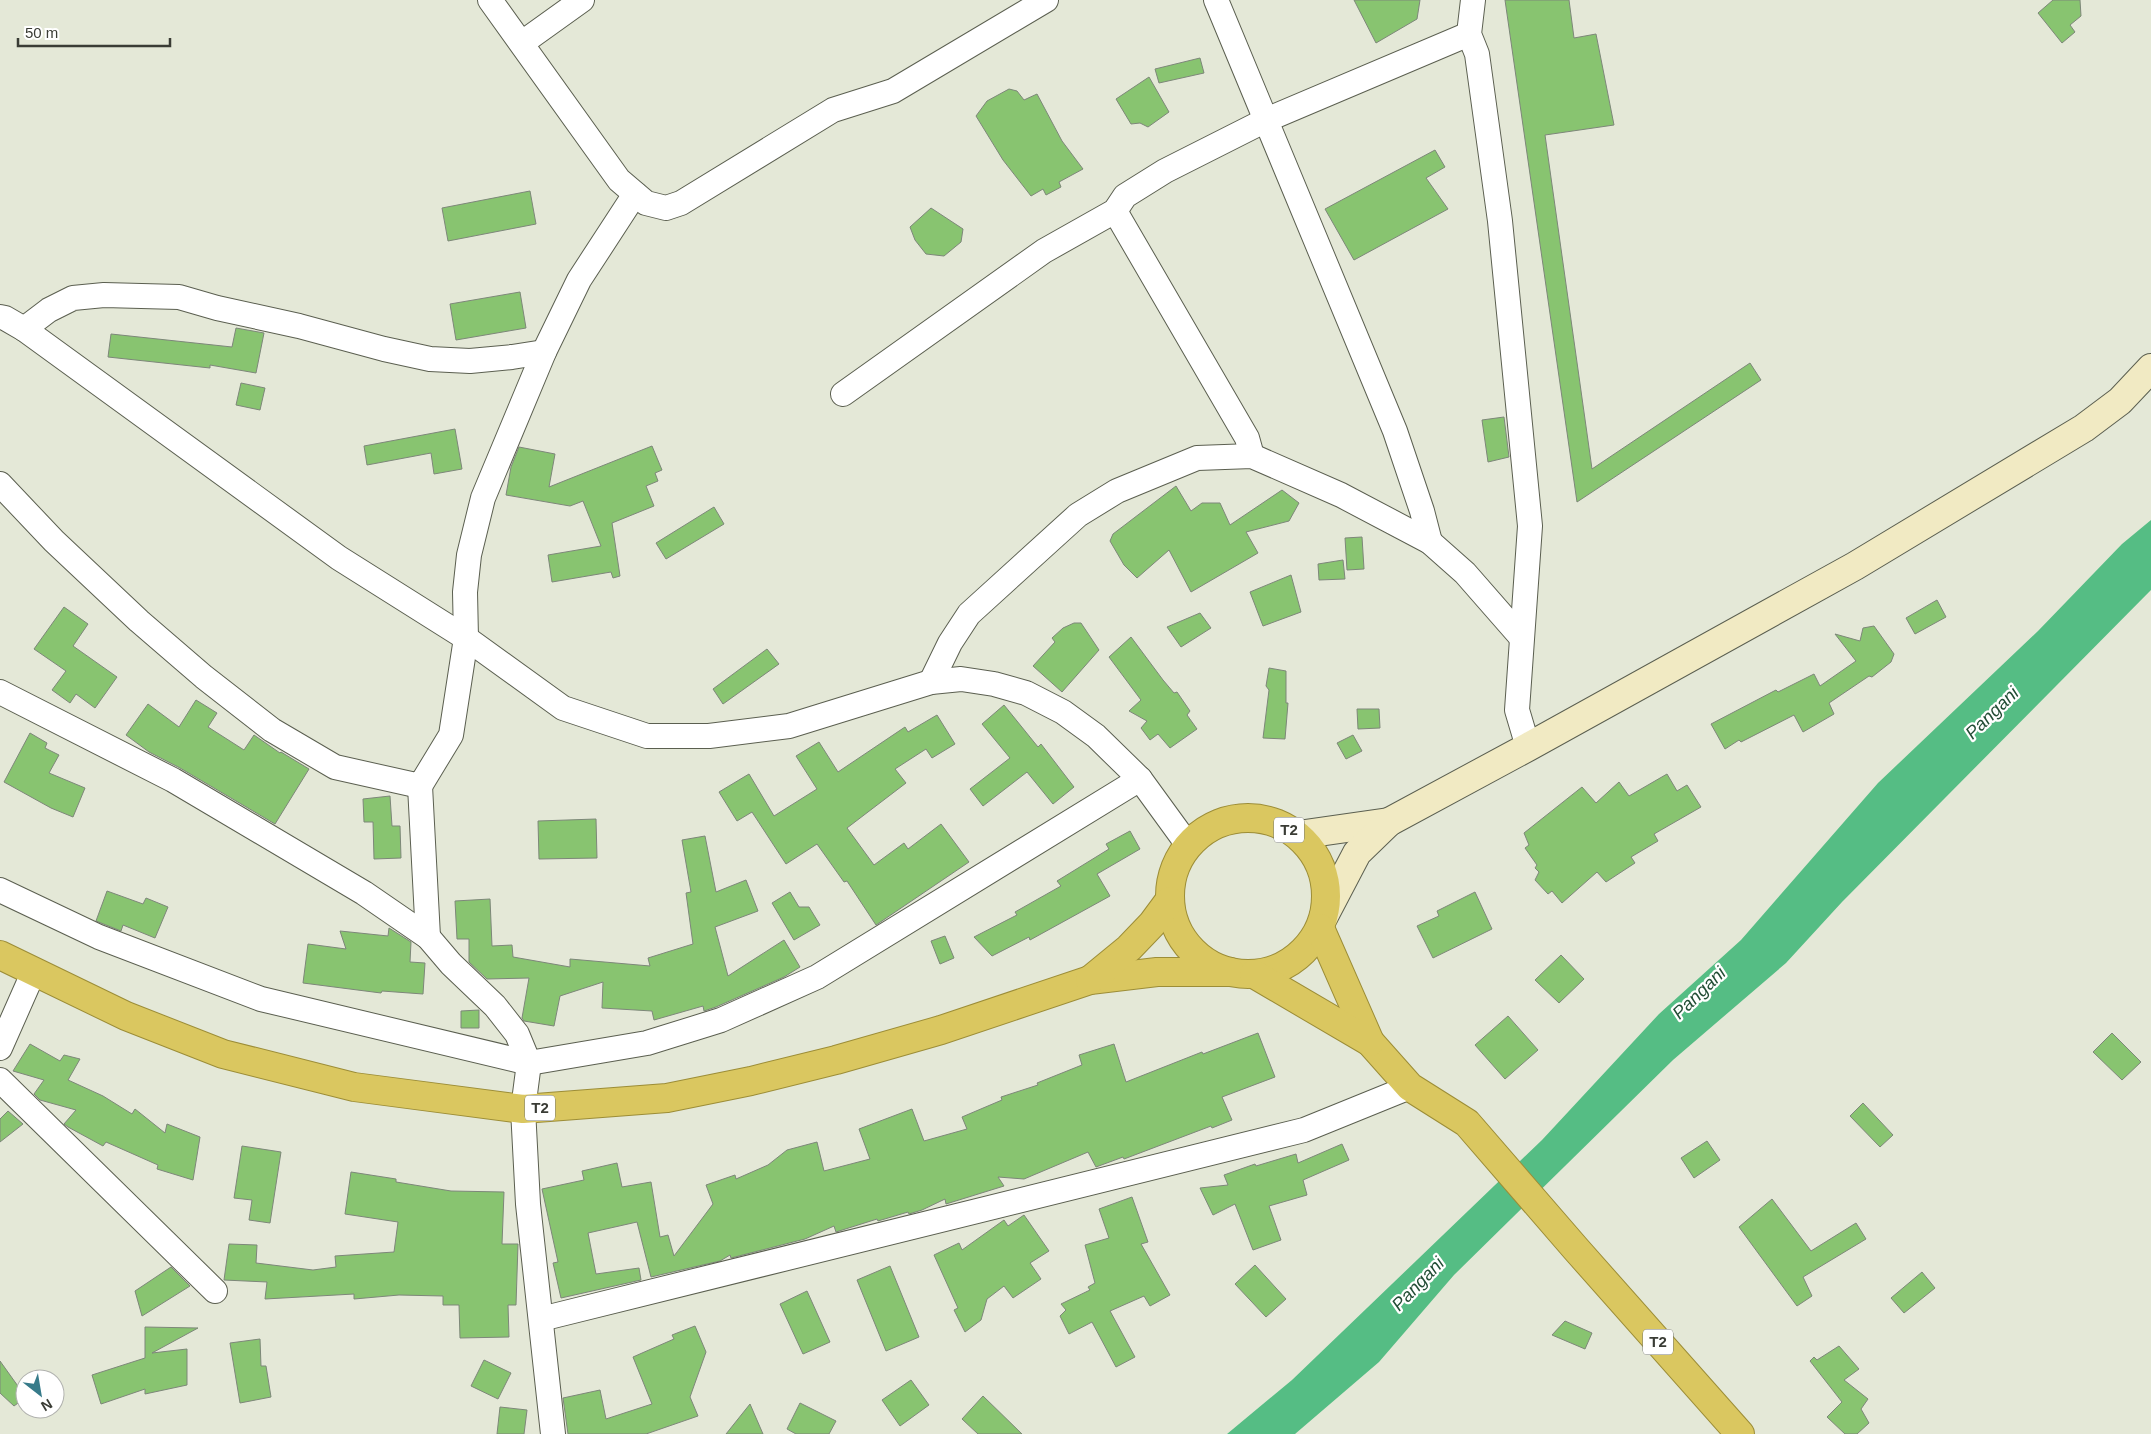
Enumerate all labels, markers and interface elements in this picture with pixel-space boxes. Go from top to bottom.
scale bar [18,15,170,47]
text: 50 m [25,24,58,41]
water label: Pangani [1961,682,2023,743]
road number: T2 [1274,818,1304,842]
water label: Pangani [1668,962,1730,1023]
road number: T2 [525,1096,555,1120]
water label: Pangani [1388,1253,1449,1315]
road number: T2 [1643,1330,1673,1354]
north arrow [15,1369,65,1419]
text: N [38,1396,55,1415]

